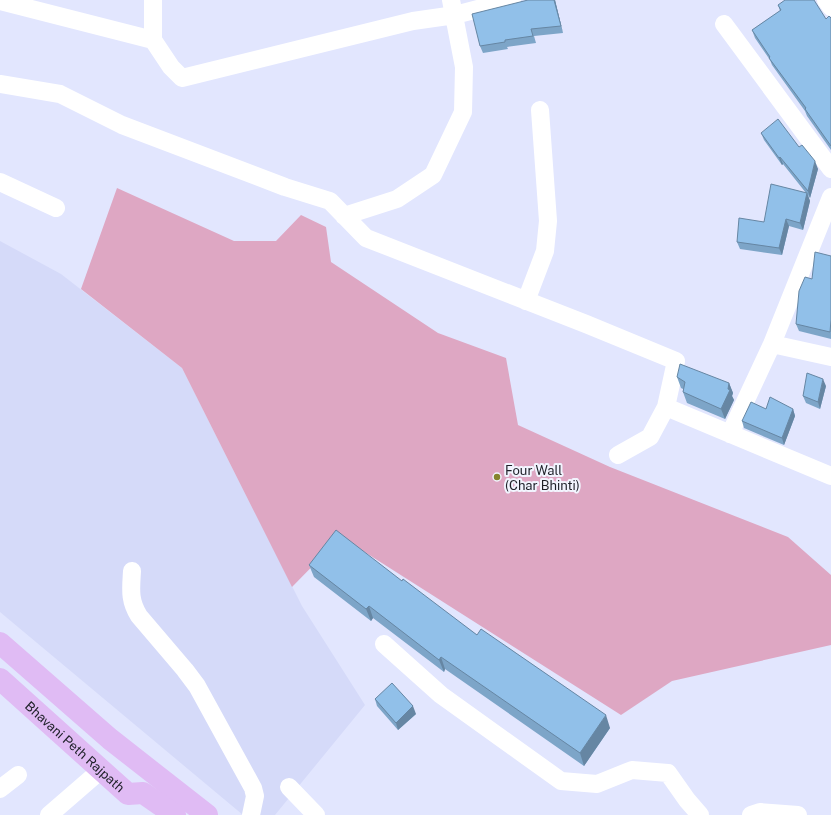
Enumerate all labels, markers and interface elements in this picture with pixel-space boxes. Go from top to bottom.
place label: Four Wall (Char Bhinti) [505,463,580,493]
marker: Four Wall (Char Bhinti) [492,472,502,482]
street label: Bhavani Peth Rajpath [22,698,127,795]

